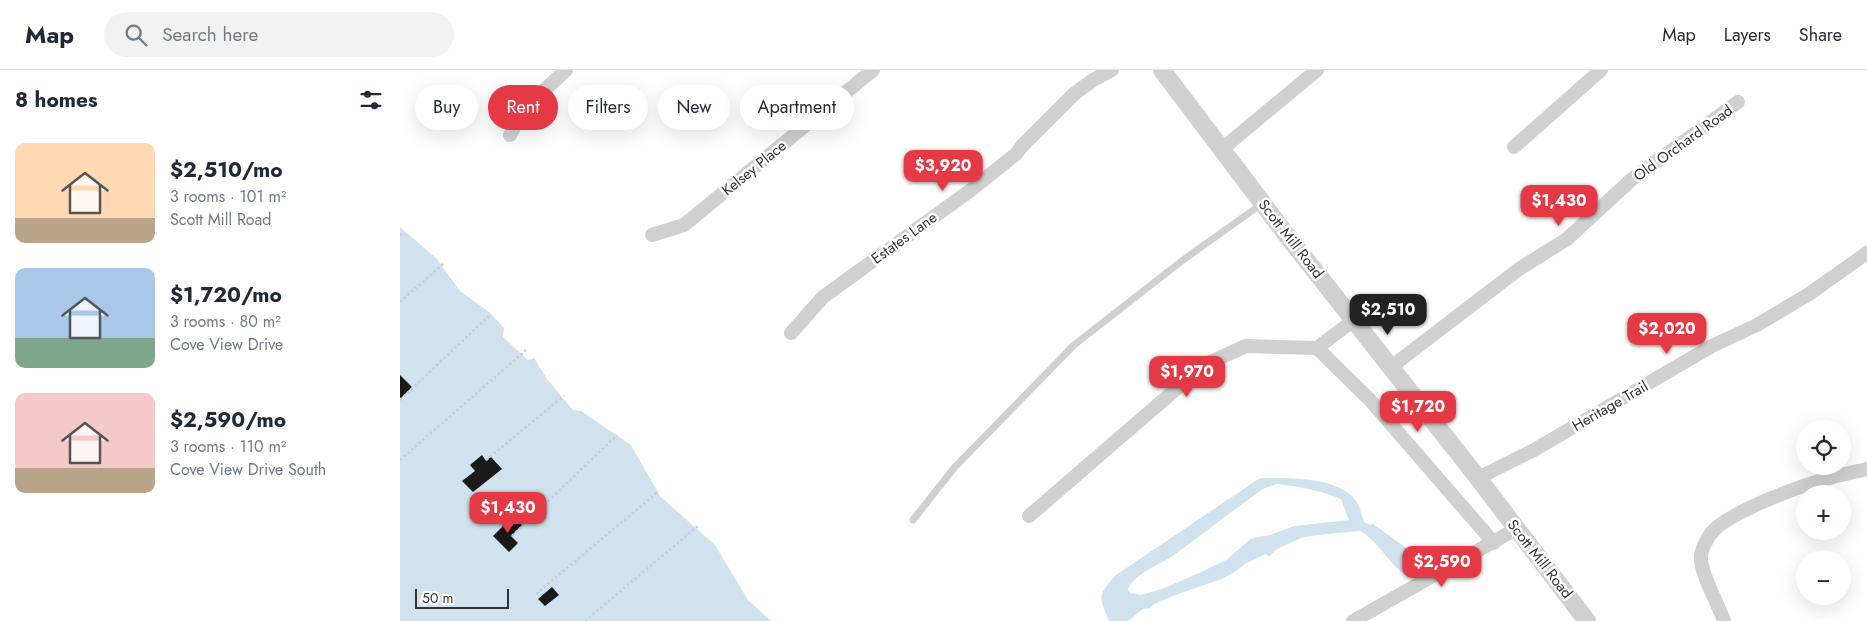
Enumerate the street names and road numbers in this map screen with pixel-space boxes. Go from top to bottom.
street label: Old Orchard Road [1629,99,1737,187]
street label: Kelsey Place [717,135,791,201]
street label: Scott Mill Road [1253,195,1329,283]
street label: Estates Lane [867,206,942,269]
street label: Heritage Trail [1568,375,1652,437]
street label: Scott Mill Road [1502,515,1578,603]

